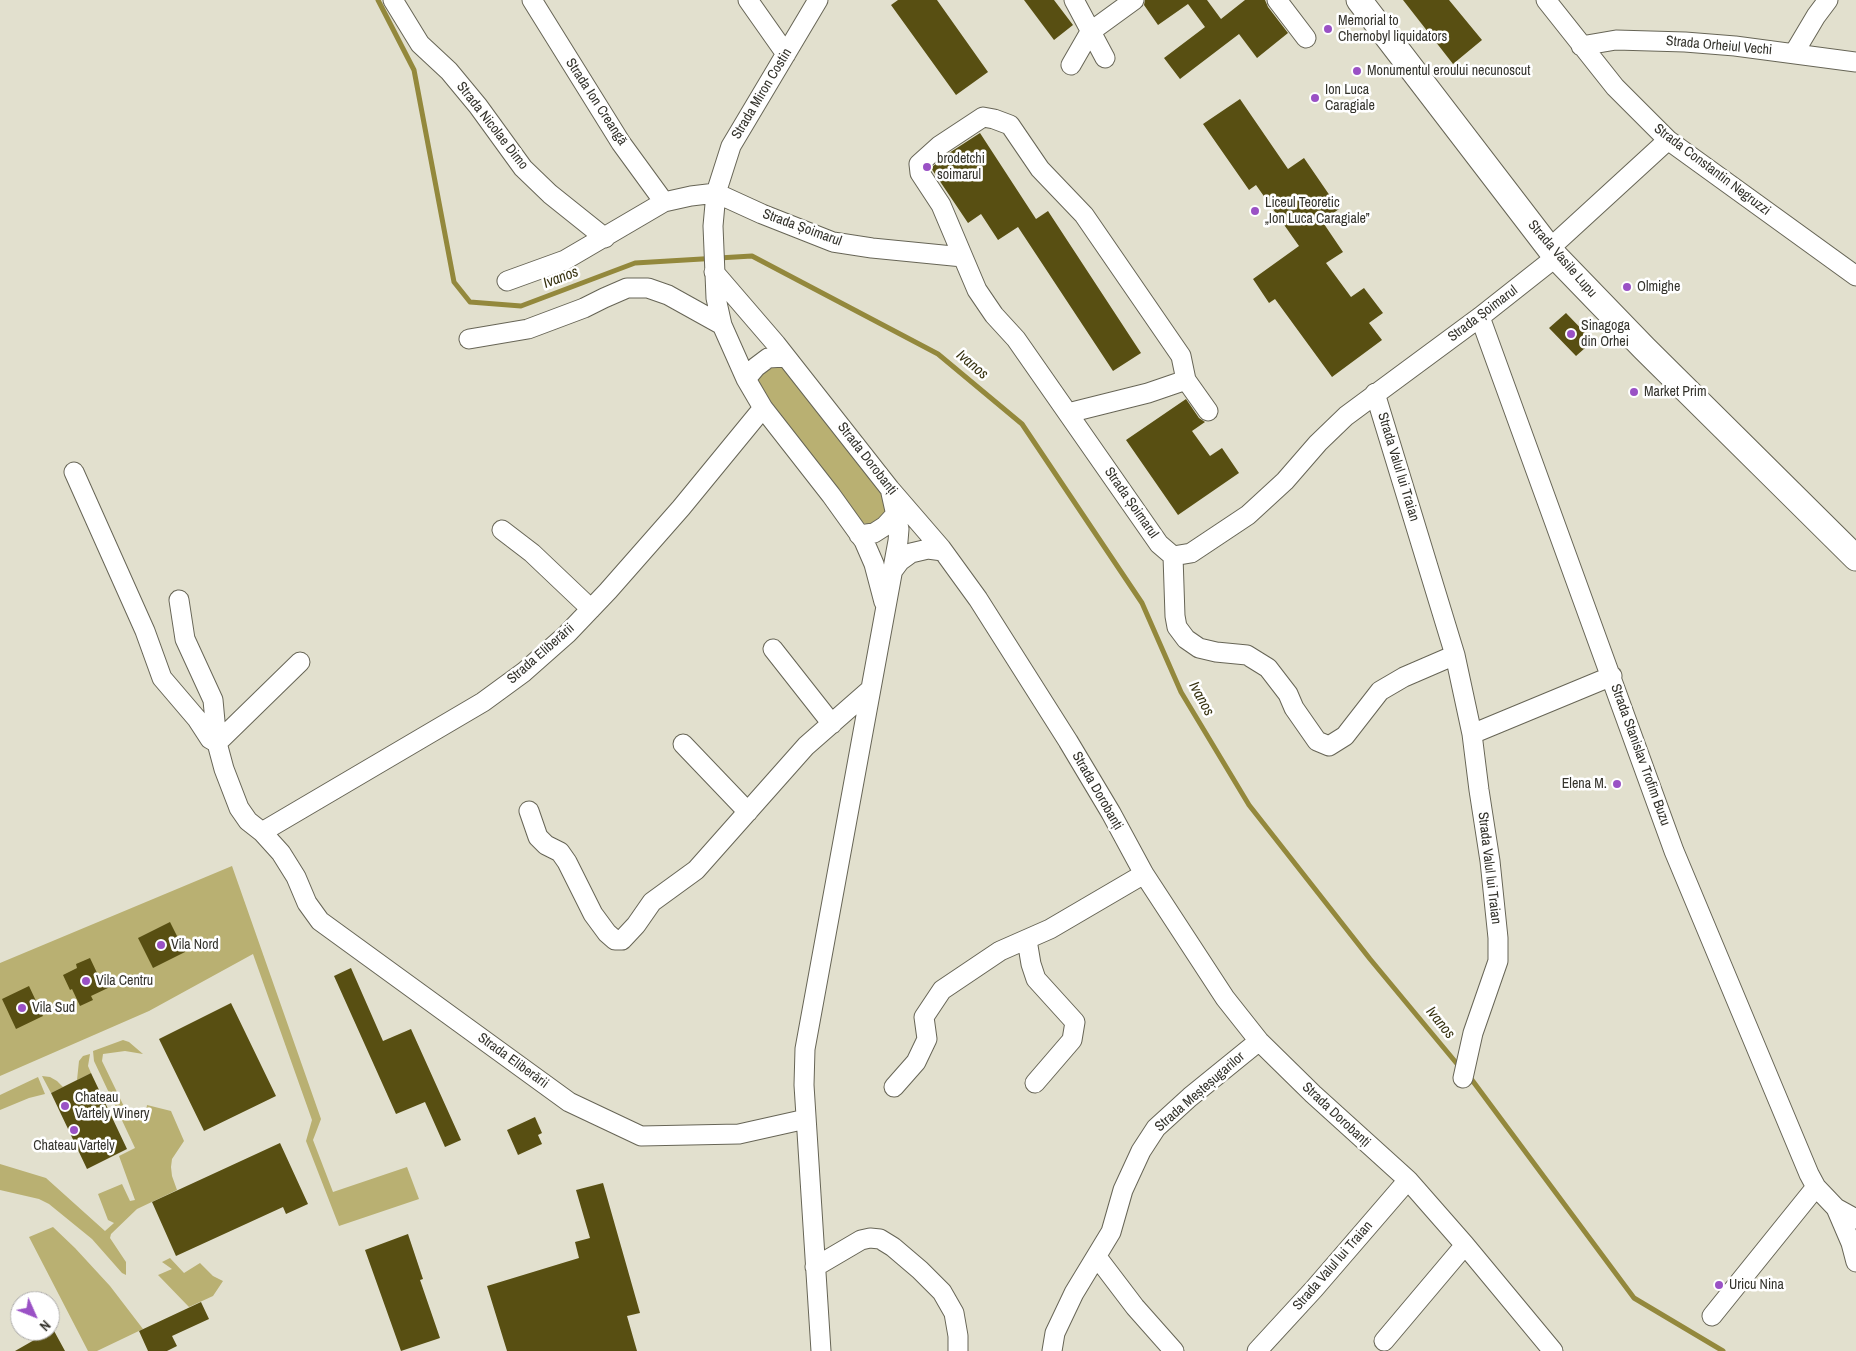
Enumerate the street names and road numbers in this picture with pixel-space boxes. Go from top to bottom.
street label: Strada Orheiul Vechi [1665,33,1773,59]
street label: Strada Miron Costin [728,46,796,142]
street label: Strada Ion Creangă [562,55,630,149]
street label: Strada Nicolae Dimo [453,79,531,173]
street label: Strada Constantin Negruzzi [1650,121,1774,219]
street label: Strada Șoimarul [760,206,844,250]
street label: Strada Vasile Lupu [1524,217,1600,301]
street label: Strada Șoimarul [1445,282,1521,346]
street label: Strada Valul lui Traian [1373,411,1423,523]
street label: Strada Dorobanți [833,419,901,499]
street label: Strada Șoimarul [1100,464,1162,542]
street label: Strada Eliberării [504,620,578,688]
street label: Strada Stanislav Trofim Buzu [1607,682,1673,828]
street label: Strada Dorobanți [1068,749,1126,833]
street label: Strada Valul lui Traian [1474,811,1504,925]
street label: Strada Eliberării [474,1030,552,1092]
street label: Strada Meșteșugarilor [1152,1049,1248,1135]
street label: Strada Dorobanți [1298,1079,1374,1151]
street label: Strada Valul lui Traian [1290,1218,1376,1314]

